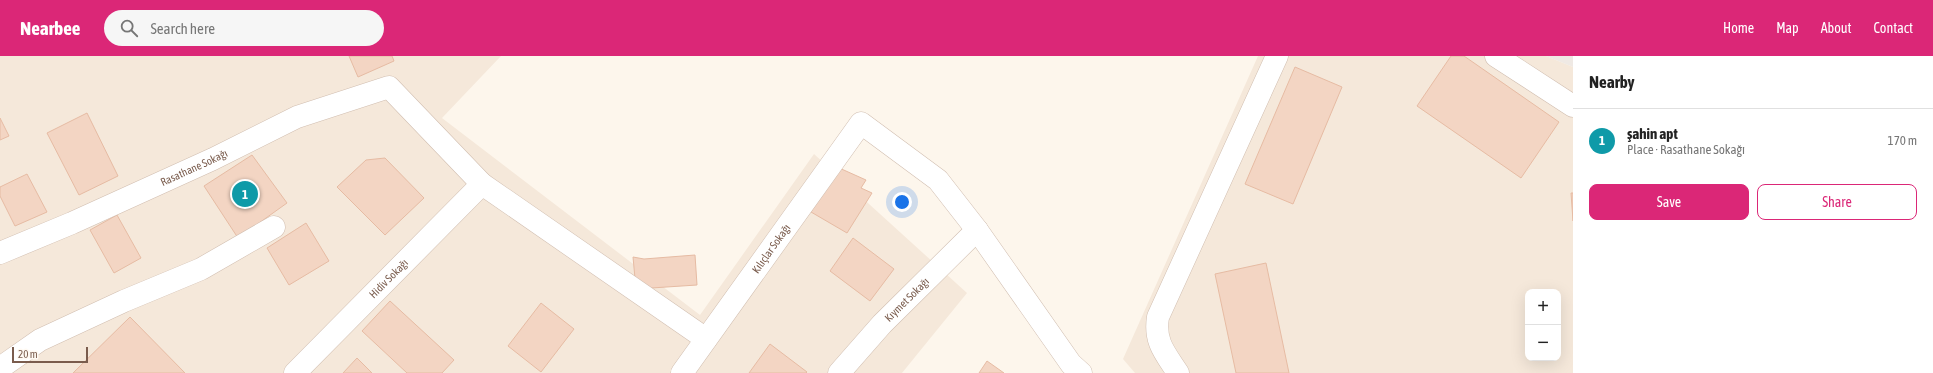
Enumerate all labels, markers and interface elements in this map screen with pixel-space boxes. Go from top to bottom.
search box [104,10,384,46]
text: Nearbee [20,17,80,39]
icon: search [118,17,140,39]
text: Search here [150,20,215,37]
text: Home [1723,20,1754,36]
text: Map [1776,20,1799,36]
text: About [1821,20,1852,36]
text: Contact [1874,20,1913,36]
text: Nearby [1589,72,1635,92]
text: şahin apt [1627,125,1678,142]
text: 1 [1599,133,1605,148]
text: 170 m [1888,133,1917,148]
text: Place · Rasathane Sokağı [1627,142,1745,157]
street label: Rasathane Sokağı [159,147,229,188]
pin: 1 [232,179,258,209]
button: Save [1589,184,1749,220]
button: Share [1757,184,1917,220]
your location [892,192,912,212]
street label: Kılıçlar Sokağı [750,222,793,275]
street label: Hidiv Sokağı [367,257,410,300]
street label: Kıymet Sokağı [882,275,931,324]
map controls [1525,289,1561,361]
button: + [1525,289,1561,325]
button: − [1525,325,1561,361]
scale bar [12,345,88,364]
text: 20 m [18,348,38,360]

